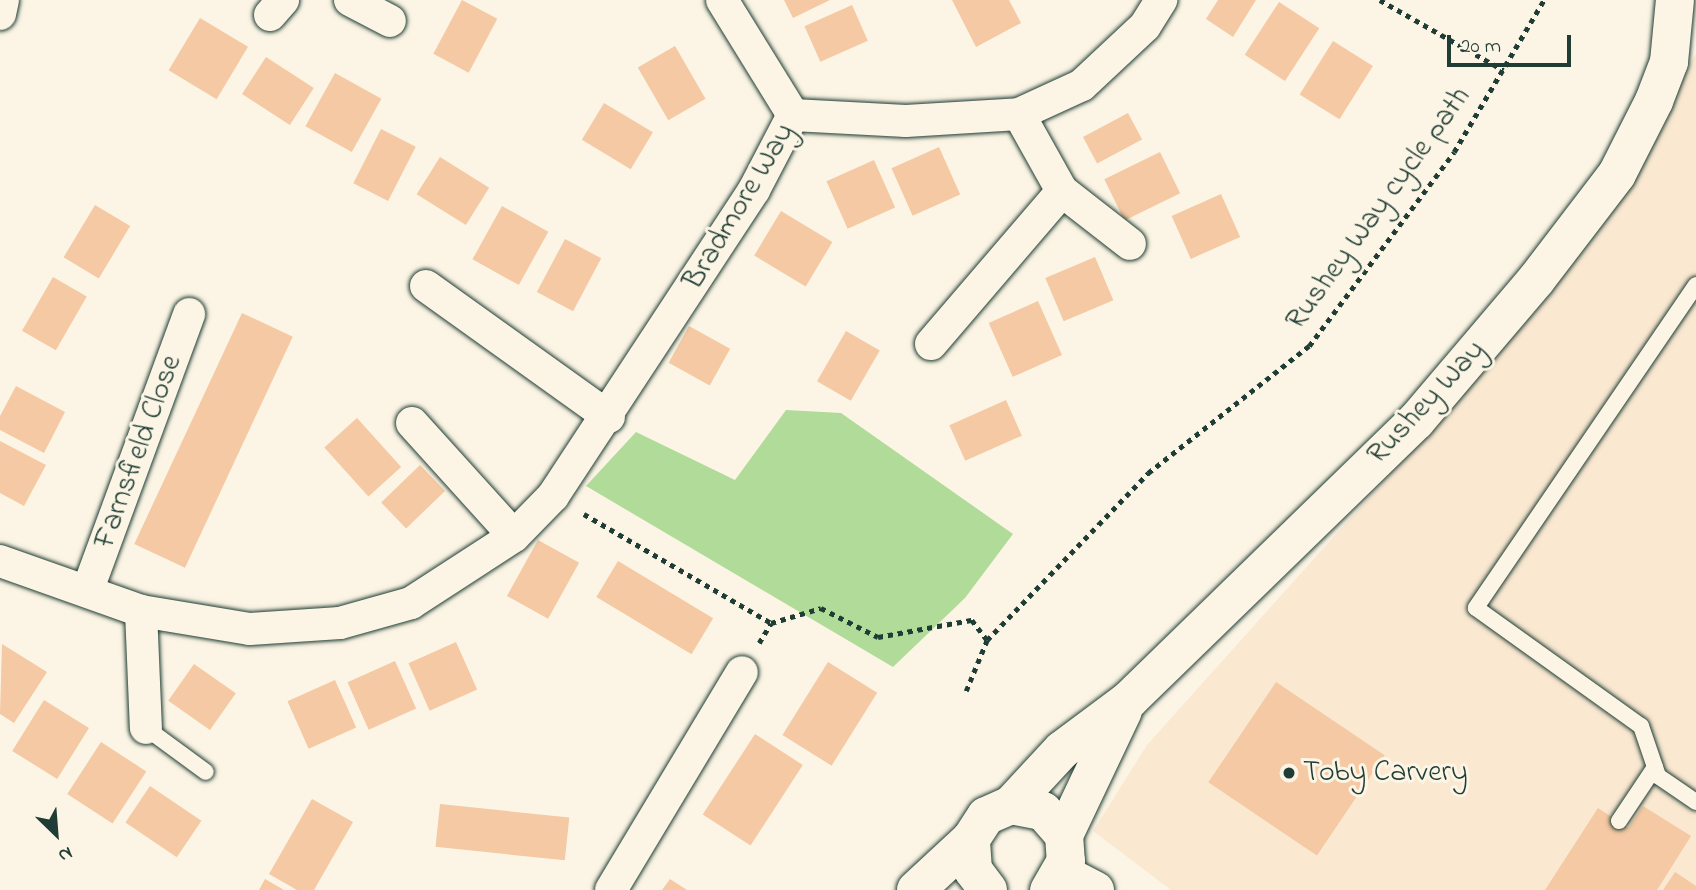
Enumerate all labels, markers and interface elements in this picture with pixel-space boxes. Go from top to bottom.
scale bar [1451,21,1575,65]
text: 20 m [1460,32,1501,62]
street label: Rushey Way cycle path [1279,81,1479,337]
street label: Bradmore Way [676,117,804,297]
street label: Rushey Way [1360,333,1494,473]
street label: Farnsfield Close [87,350,191,554]
place label: Toby Carvery [1303,755,1468,791]
marker: Toby Carvery [1281,765,1297,781]
north arrow [21,799,91,869]
text: N [54,839,77,868]

